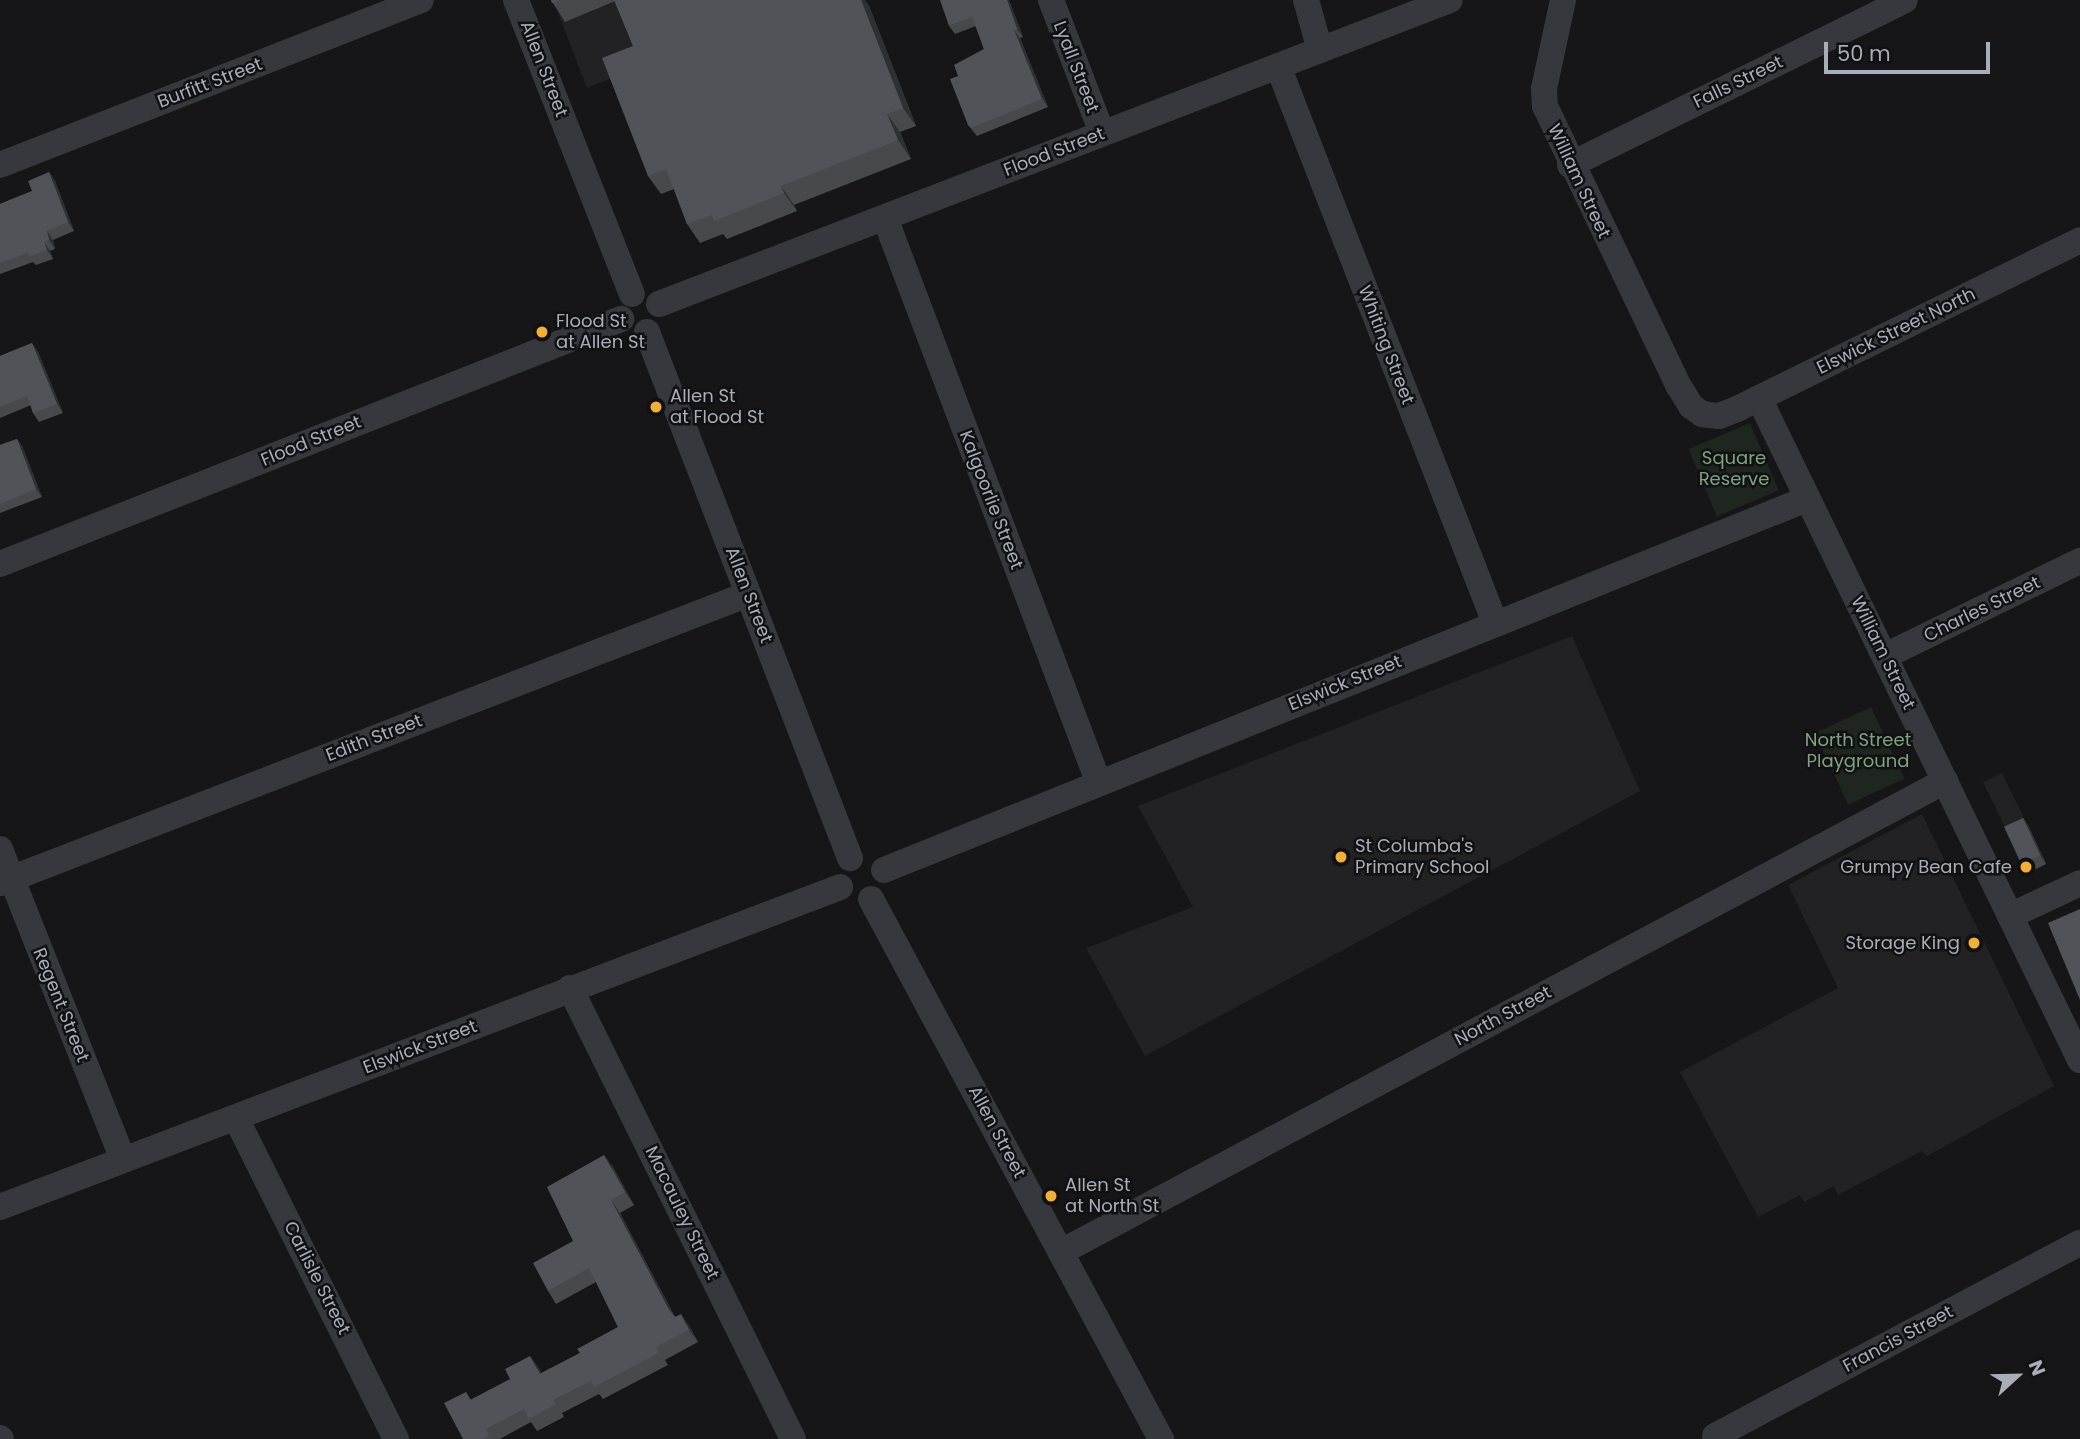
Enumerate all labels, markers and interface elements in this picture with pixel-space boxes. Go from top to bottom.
street label: Allen Street [516,18,572,120]
street label: Lyall Street [1049,18,1103,116]
scale bar [1828,28,1994,72]
text: 50 m [1837,39,1891,68]
street label: Falls Street [1690,51,1786,113]
street label: Burfitt Street [155,53,265,113]
street label: William Street [1543,120,1615,242]
street label: Flood Street [1001,123,1107,181]
street label: Whiting Street [1353,282,1419,408]
street label: Elswick Street North [1813,283,1979,379]
place label: Flood St at Allen St [556,311,645,354]
marker: Flood St at Allen St [534,324,550,340]
place label: Allen St at Flood St [670,386,764,428]
marker: Allen St at Flood St [648,399,664,415]
street label: Flood Street [258,411,364,471]
street label: Kalgoorlie Street [955,428,1027,572]
park label: Square Reserve [1699,448,1769,490]
street label: Allen Street [721,544,777,646]
street label: Charles Street [1920,572,2044,646]
street label: William Street [1846,593,1920,713]
street label: Elswick Street [1285,651,1405,715]
street label: Edith Street [323,710,425,766]
park label: North Street Playground [1805,730,1911,772]
place label: St Columba's Primary School [1355,836,1489,878]
marker: St Columba's Primary School [1333,849,1349,865]
place label: Grumpy Bean Cafe [1840,856,2012,878]
marker: Grumpy Bean Cafe [2018,859,2034,875]
place label: Storage King [1845,932,1960,954]
marker: Storage King [1966,935,1982,951]
street label: Regent Street [28,945,94,1065]
street label: North Street [1451,981,1555,1051]
street label: Elswick Street [360,1015,480,1079]
street label: Allen Street [964,1082,1030,1182]
street label: Macauley Street [640,1143,724,1283]
place label: Allen St at North St [1065,1175,1159,1218]
marker: Allen St at North St [1043,1188,1059,1204]
street label: Carlisle Street [279,1218,355,1338]
street label: Francis Street [1839,1301,1957,1377]
north arrow [1982,1341,2052,1411]
text: N [2022,1356,2052,1380]

